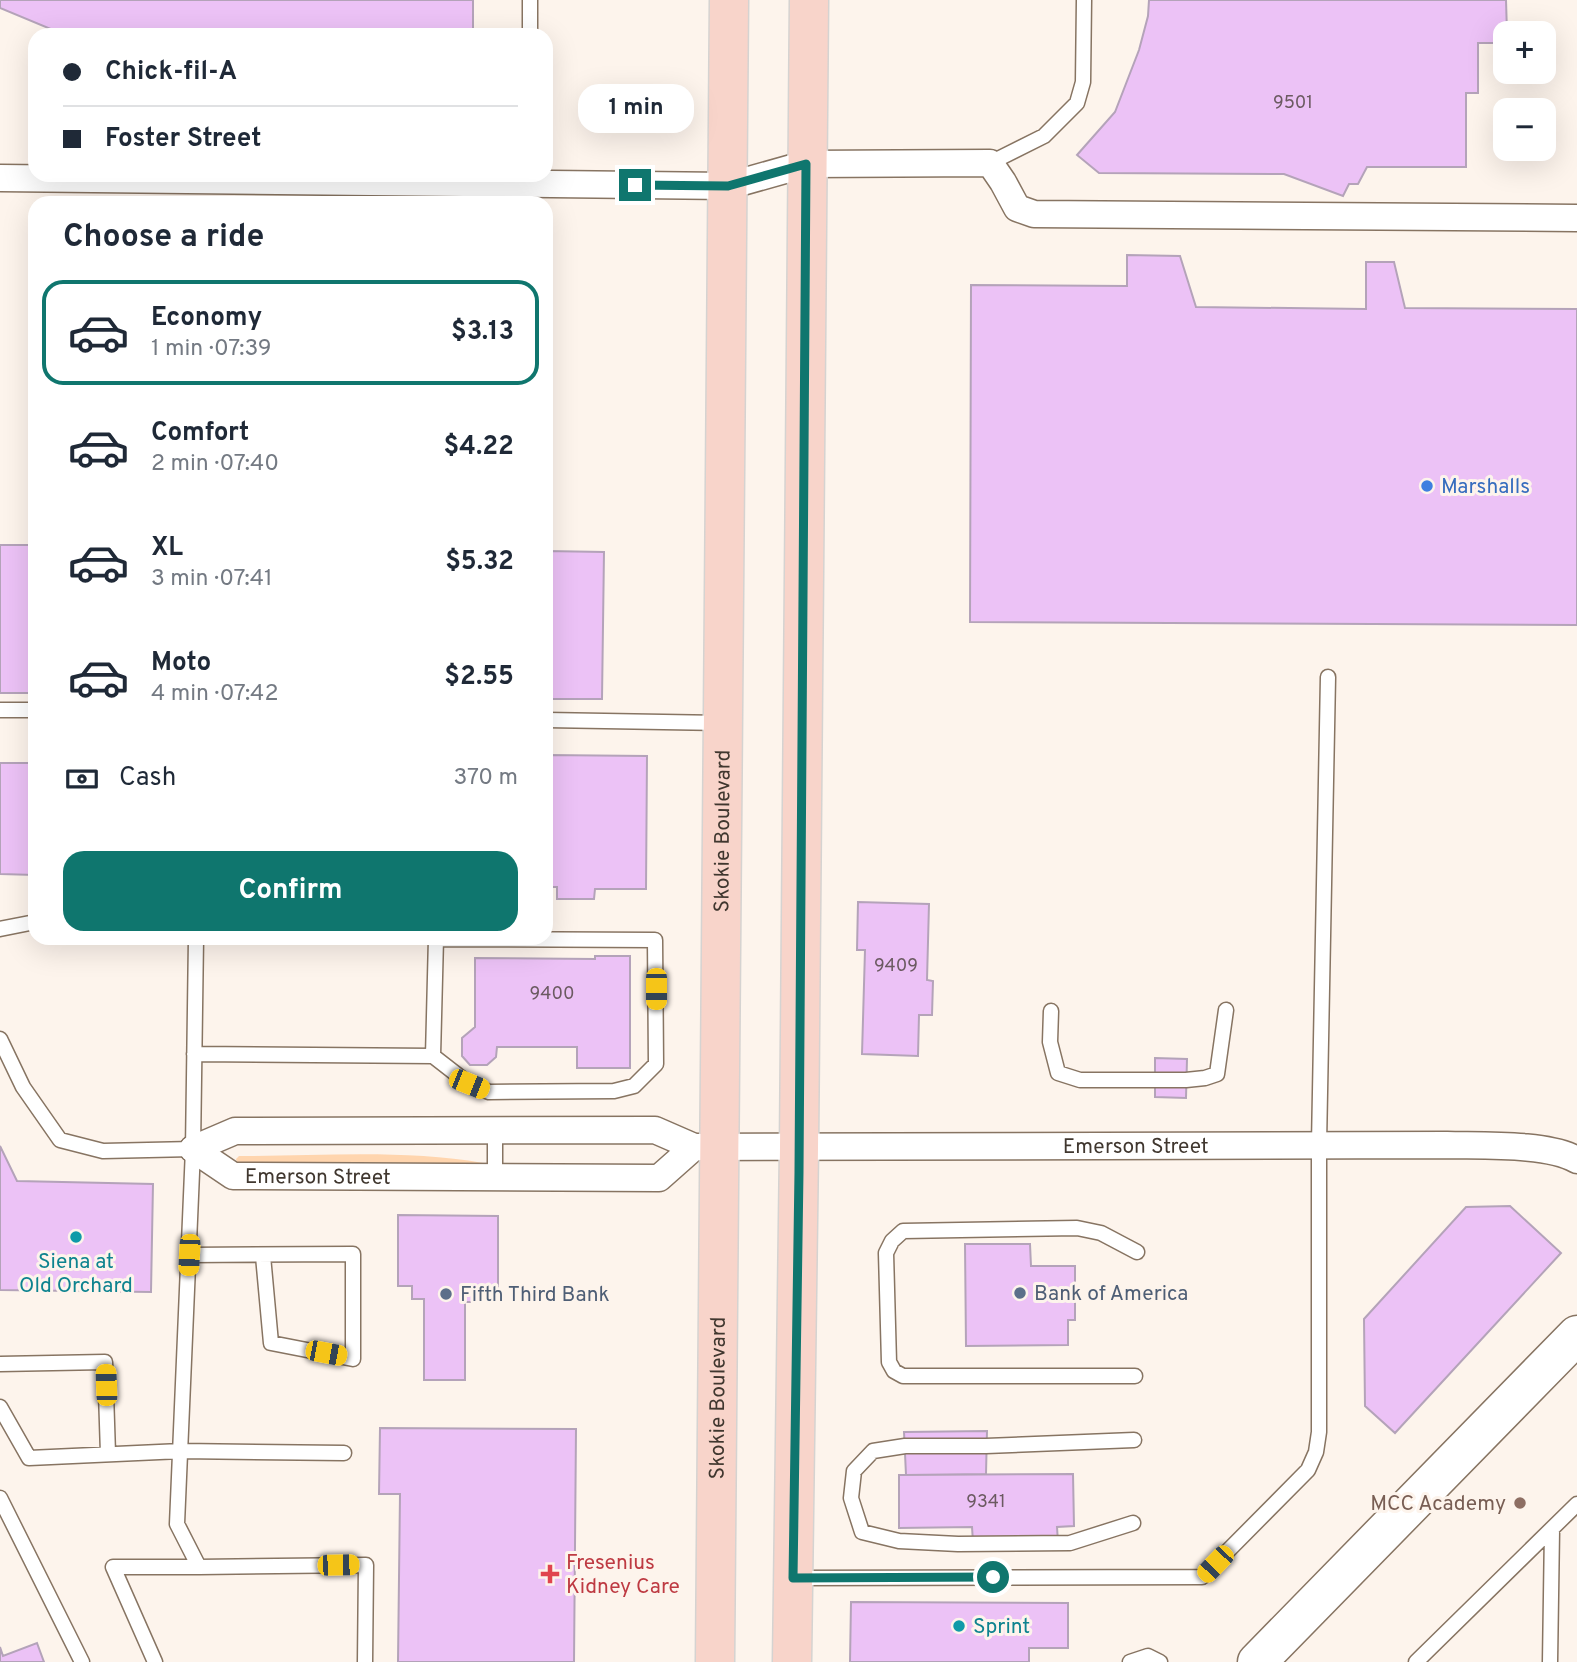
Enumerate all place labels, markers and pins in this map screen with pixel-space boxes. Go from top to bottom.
place label: Marshalls [1441,474,1530,501]
marker: Marshalls [1419,478,1435,494]
marker: Siena at Old Orchard [68,1229,84,1245]
place label: Siena at Old Orchard [19,1249,133,1300]
place label: Bank of America [1034,1281,1188,1308]
place label: Fifth Third Bank [460,1282,610,1309]
marker: Bank of America [1012,1285,1028,1301]
marker: Fifth Third Bank [438,1286,454,1302]
place label: MCC Academy [1370,1491,1506,1518]
marker: MCC Academy [1512,1495,1528,1511]
place label: Fresenius Kidney Care [566,1550,680,1601]
marker: Fresenius Kidney Care [540,1564,560,1584]
place label: Sprint [973,1614,1030,1641]
marker: Sprint [951,1618,967,1634]

